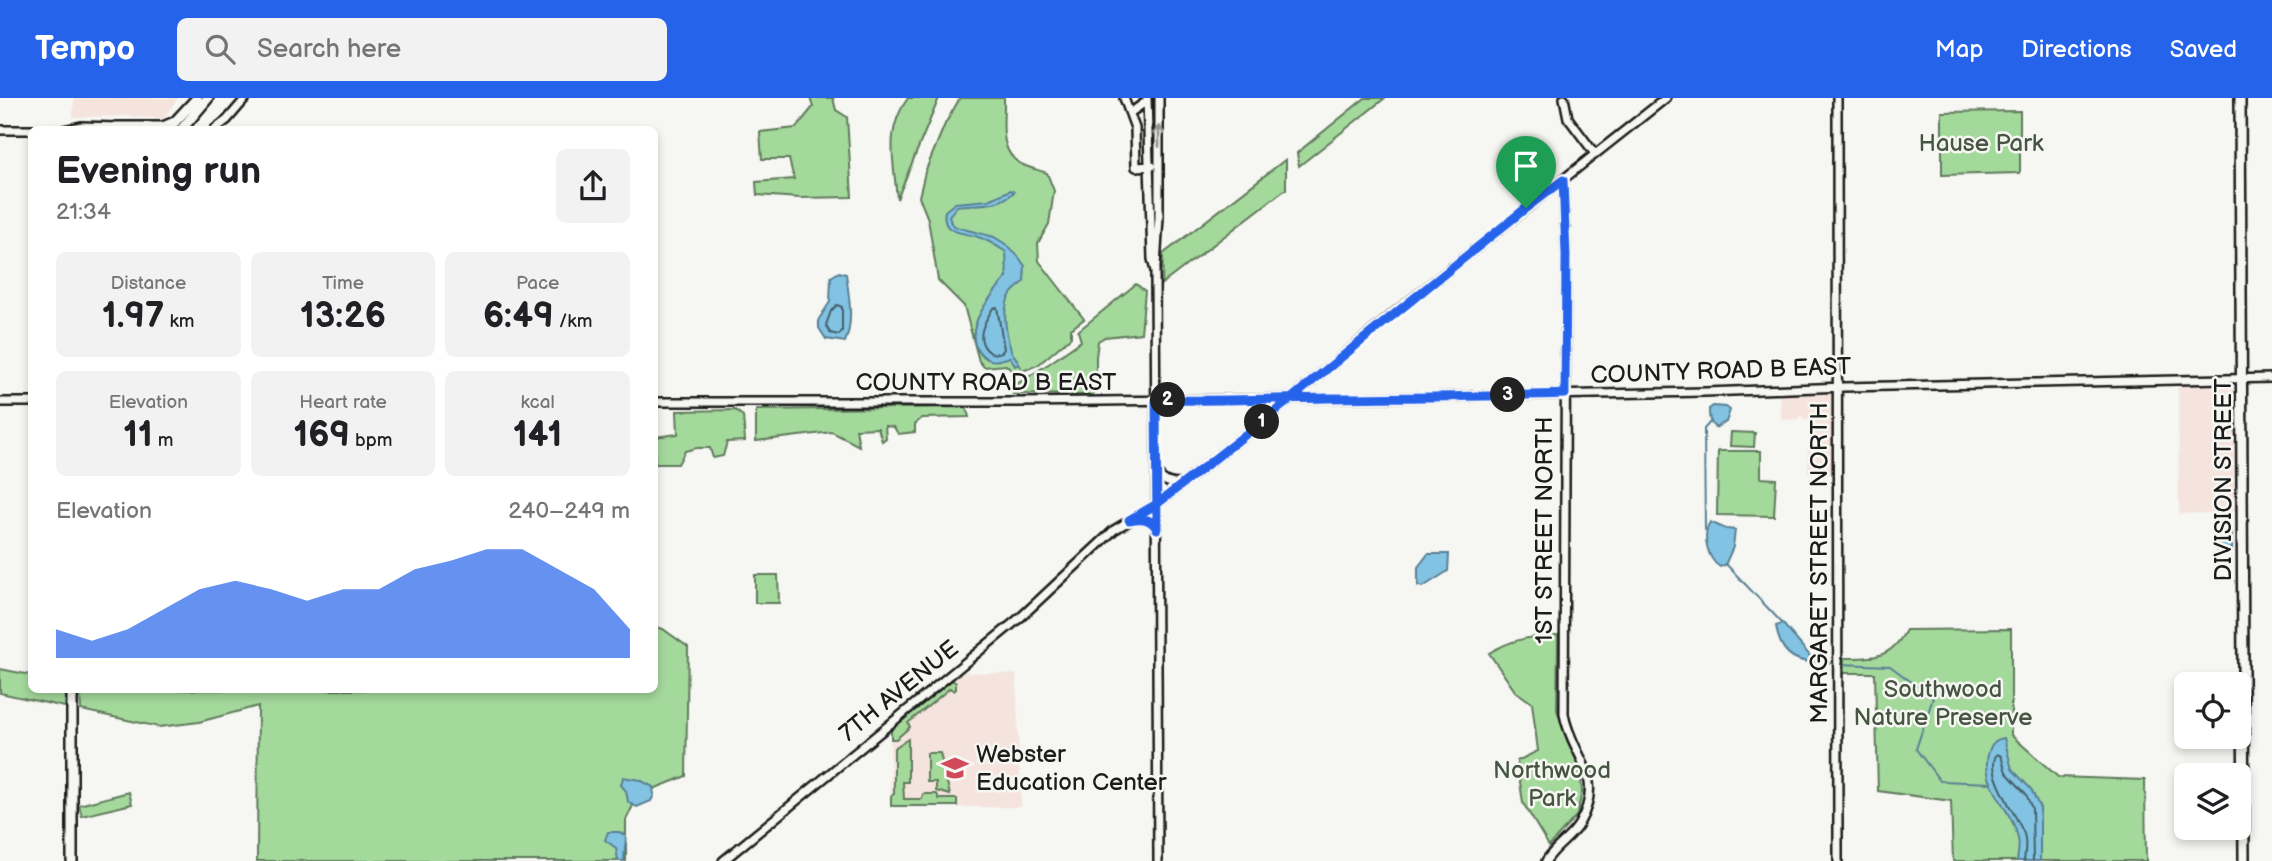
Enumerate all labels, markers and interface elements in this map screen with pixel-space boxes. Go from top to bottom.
search box [177,18,667,81]
text: Tempo [35,29,135,69]
icon: search [201,30,239,68]
text: Search here [257,34,401,65]
text: Map [1935,35,1983,64]
text: Directions [2021,35,2132,64]
text: Saved [2170,35,2237,64]
one-way arrow [1152,125,1166,148]
park label: Hause Park [1918,129,2044,158]
pin [1496,136,1556,208]
icon: arrive [1507,147,1545,185]
text: Evening run [56,149,261,194]
button: share [556,149,630,223]
text: 21:34 [56,198,111,226]
text: Distance [110,272,186,295]
text: Time [322,272,364,295]
text: Pace [516,272,559,295]
text: 1.97 [102,295,164,338]
text: 13:26 [300,295,386,338]
text: 6:49 [483,295,554,338]
text: km [164,310,195,333]
text: /km [554,310,592,333]
street label: COUNTY ROAD B EAST [1590,352,1853,390]
street label: COUNTY ROAD B EAST [855,368,1117,397]
pin: 3 [1490,378,1526,412]
street label: DIVISION STREET [2209,378,2238,582]
pin: 2 [1150,382,1186,418]
text: 3 [1502,383,1513,406]
text: 2 [1162,388,1173,411]
text: Elevation [109,391,188,414]
text: Heart rate [299,391,387,414]
text: kcal [521,391,555,414]
street label: MARGARET STREET NORTH [1805,402,1834,724]
pin: 1 [1244,404,1280,440]
text: 1 [1258,410,1266,433]
text: 11 [123,414,153,457]
text: 169 [293,414,350,457]
text: 141 [513,414,562,457]
street label: 1ST STREET NORTH [1530,416,1559,644]
text: m [153,429,173,452]
text: bpm [350,429,393,452]
text: Elevation [56,497,152,525]
text: 240–249 m [508,497,630,525]
street label: 7TH AVENUE [834,634,964,748]
map controls [2174,672,2251,840]
button: locate [2174,672,2251,749]
park label: Southwood Nature Preserve [1854,675,2032,732]
place label: Webster Education Center [976,740,1167,797]
school or university icon: Webster Education Center [940,753,970,783]
park label: Northwood Park [1493,756,1611,813]
button: layers [2174,763,2251,840]

